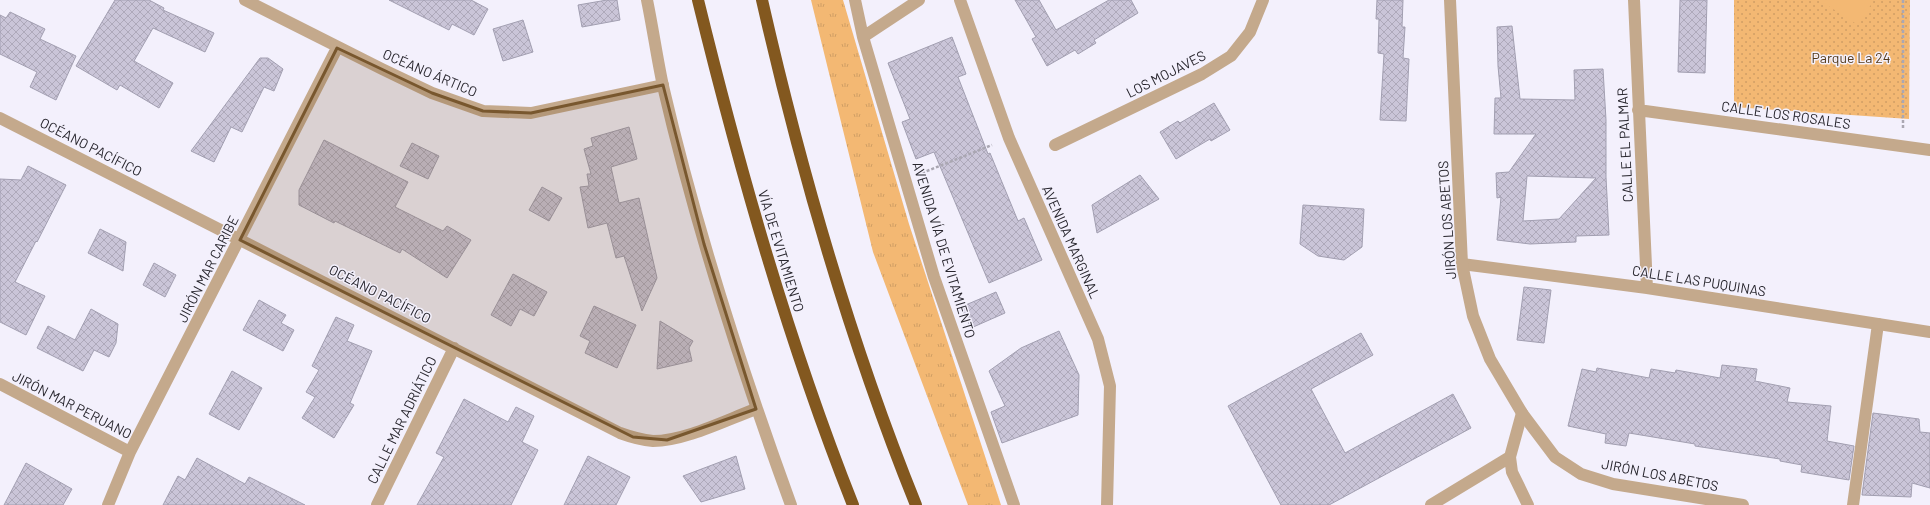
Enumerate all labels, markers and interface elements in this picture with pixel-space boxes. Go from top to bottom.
street label: OCÉANO ÁRTICO [380,45,480,100]
street label: LOS MOJAVES [1123,46,1208,101]
park label: Parque La 24 [1812,49,1890,66]
street label: CALLE EL PALMAR [1613,87,1636,203]
street label: CALLE LOS ROSALES [1720,97,1852,132]
street label: OCÉANO PACÍFICO [37,113,145,180]
street label: AVENIDA VÍA DE EVITAMIENTO [909,159,979,340]
street label: JIRÓN LOS ABETOS [1434,160,1459,280]
street label: AVENIDA MARGINAL [1039,182,1104,301]
street label: VÍA DE EVITAMIENTO [755,188,808,314]
street label: JIRÓN MAR CARIBE [173,213,242,325]
street label: OCÉANO PACÍFICO [326,260,434,327]
street label: CALLE LAS PUQUINAS [1631,262,1767,299]
street label: CALLE MAR ADRIÁTICO [363,353,440,486]
street label: JIRÓN MAR PERUANO [10,367,135,442]
street label: JIRÓN LOS ABETOS [1600,455,1720,494]

